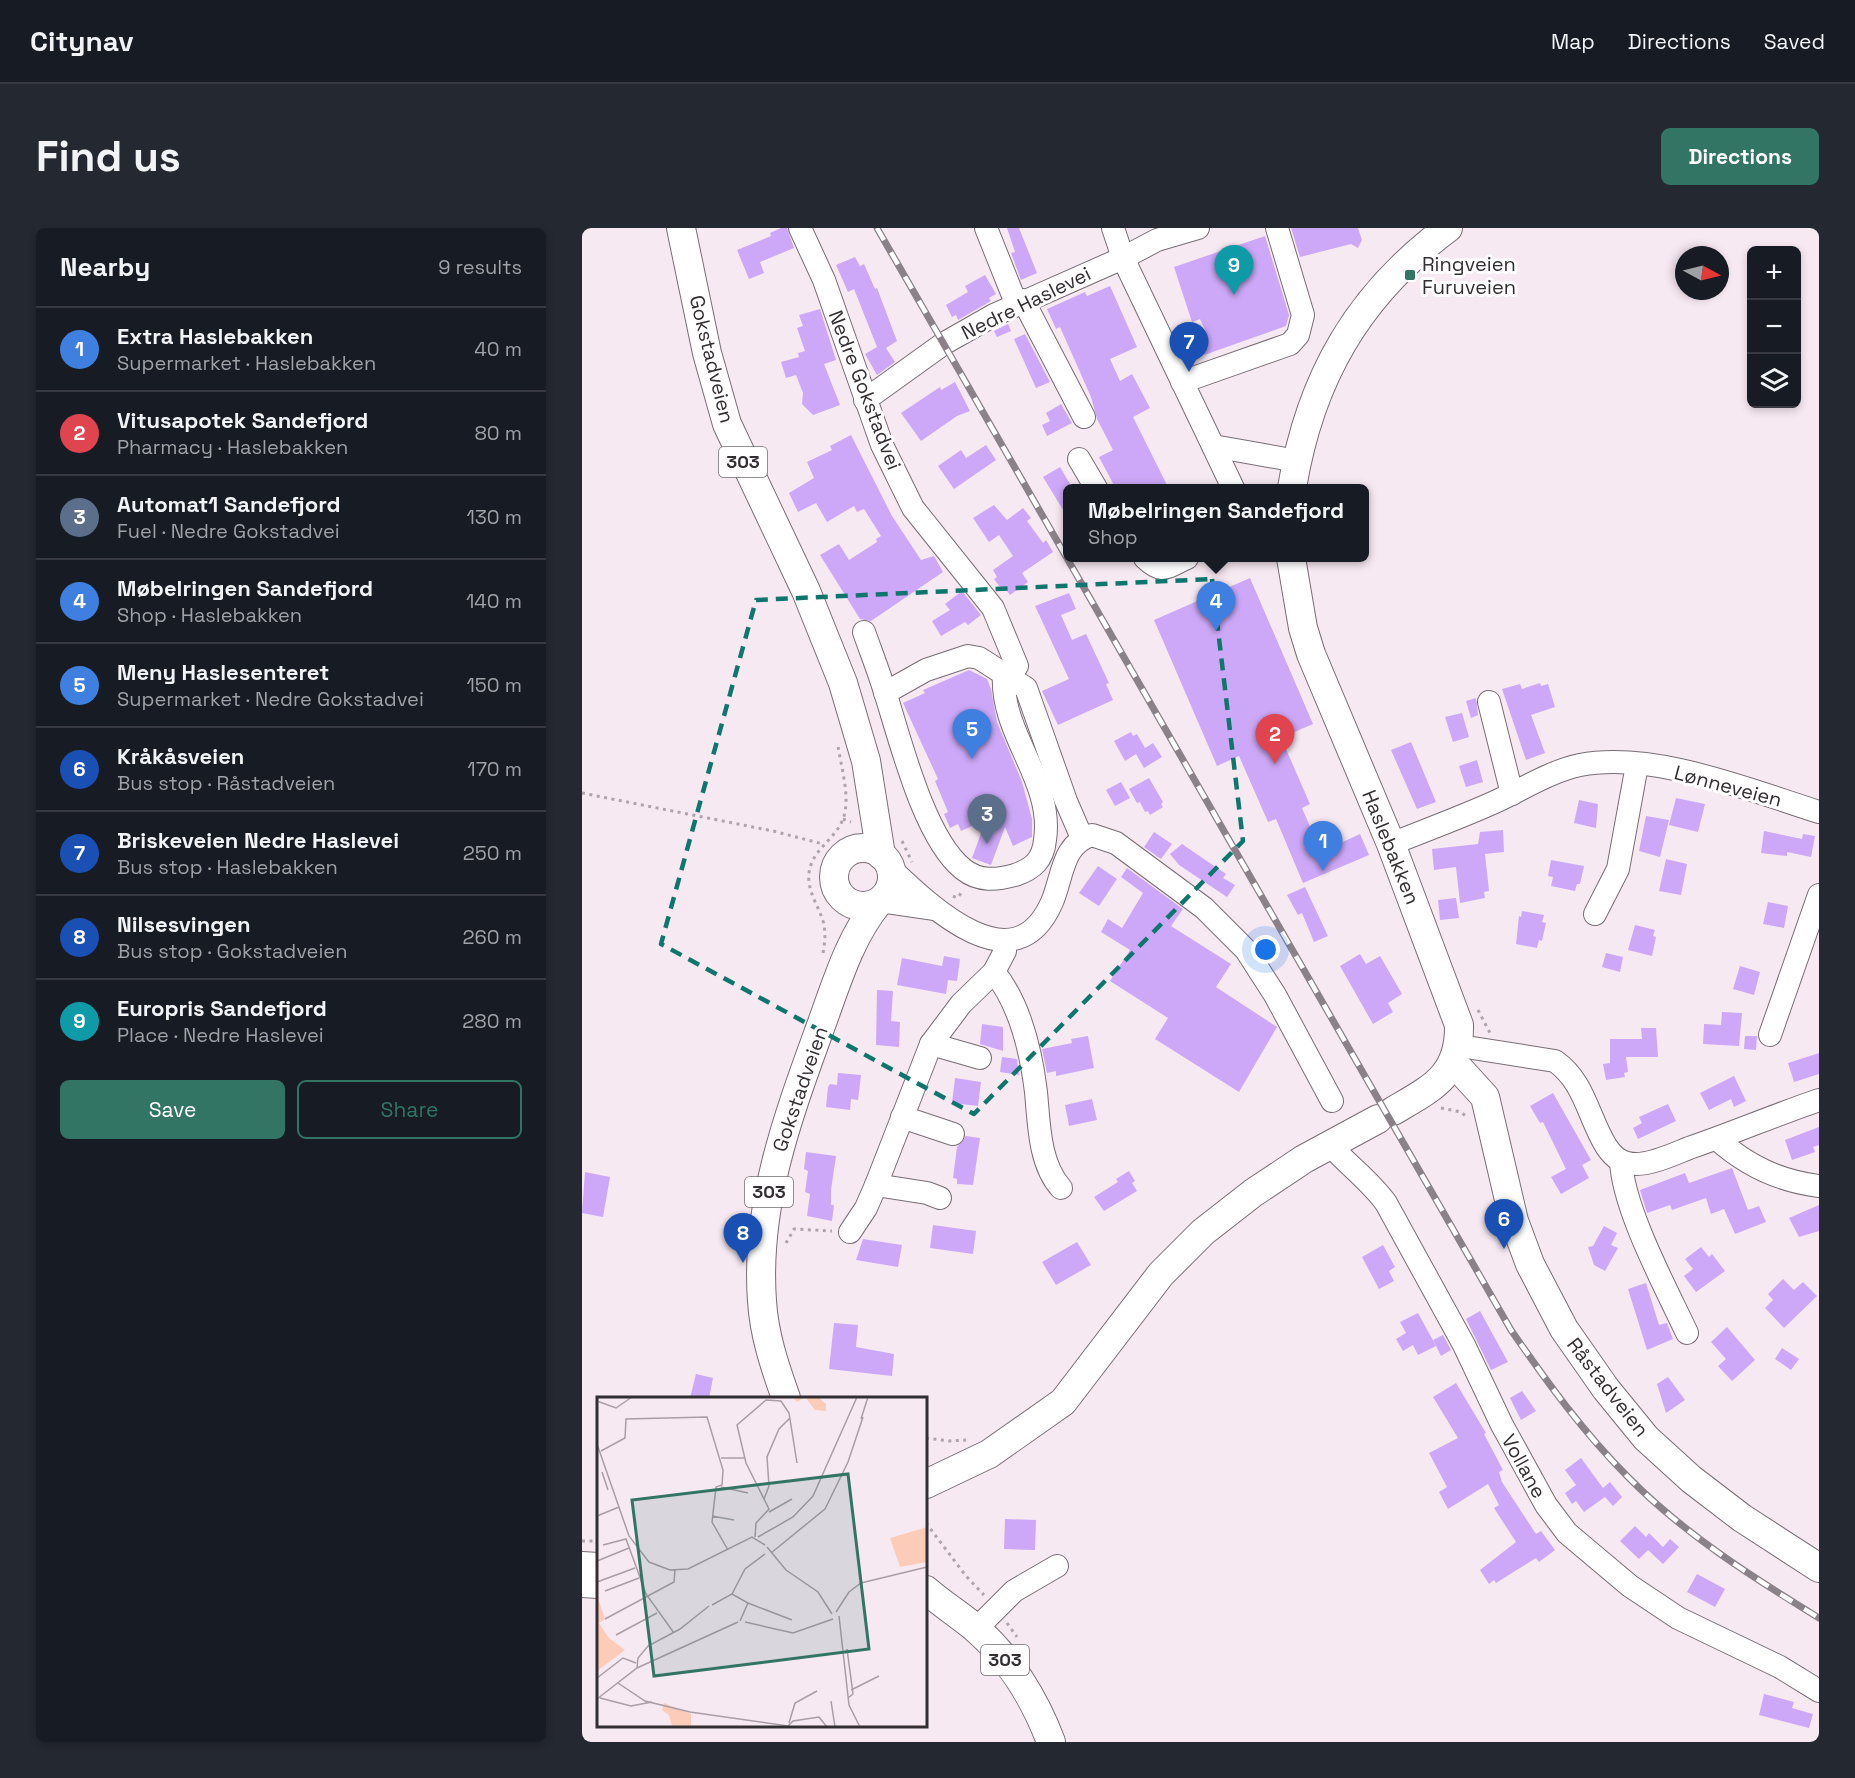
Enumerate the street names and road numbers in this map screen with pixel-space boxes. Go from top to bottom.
street label: Nedre Haslevei [957,260,1095,346]
street label: Gokstadveien [684,292,740,426]
street label: Nedre Gokstadvei [823,306,907,474]
road number: 303 [719,447,767,477]
street label: Lønneveien [1671,759,1785,813]
street label: Haslebakken [1356,786,1426,908]
street label: Gokstadveien [766,1023,834,1155]
road number: 303 [745,1177,793,1207]
street label: Råstadveien [1561,1332,1655,1442]
street label: Vollane [1496,1429,1552,1503]
road number: 303 [981,1645,1029,1675]

